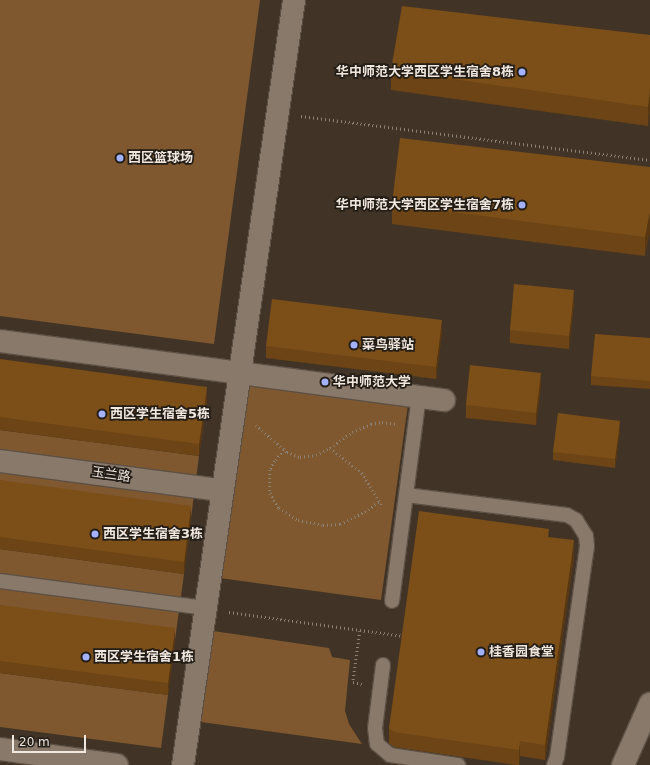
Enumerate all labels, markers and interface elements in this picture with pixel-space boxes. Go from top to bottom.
place label: 华中师范大学西区学生宿舍8栋 [336,64,514,80]
marker: 华中师范大学西区学生宿舍8栋 [517,67,527,77]
place label: 西区篮球场 [128,150,193,166]
marker: 西区篮球场 [115,153,125,163]
place label: 华中师范大学西区学生宿舍7栋 [336,197,514,213]
marker: 华中师范大学西区学生宿舍7栋 [517,200,527,210]
place label: 菜鸟驿站 [362,337,414,353]
marker: 菜鸟驿站 [349,340,359,350]
place label: 华中师范大学 [333,374,411,390]
marker: 华中师范大学 [320,377,330,387]
place label: 西区学生宿舍5栋 [110,406,210,422]
marker: 西区学生宿舍5栋 [97,409,107,419]
street label: 玉兰路 [91,465,131,485]
place label: 西区学生宿舍3栋 [103,526,203,542]
marker: 西区学生宿舍3栋 [90,529,100,539]
place label: 桂香园食堂 [489,644,554,660]
marker: 桂香园食堂 [476,647,486,657]
place label: 西区学生宿舍1栋 [94,649,194,665]
marker: 西区学生宿舍1栋 [81,652,91,662]
scale bar [14,727,88,753]
text: 20 m [19,735,50,749]

